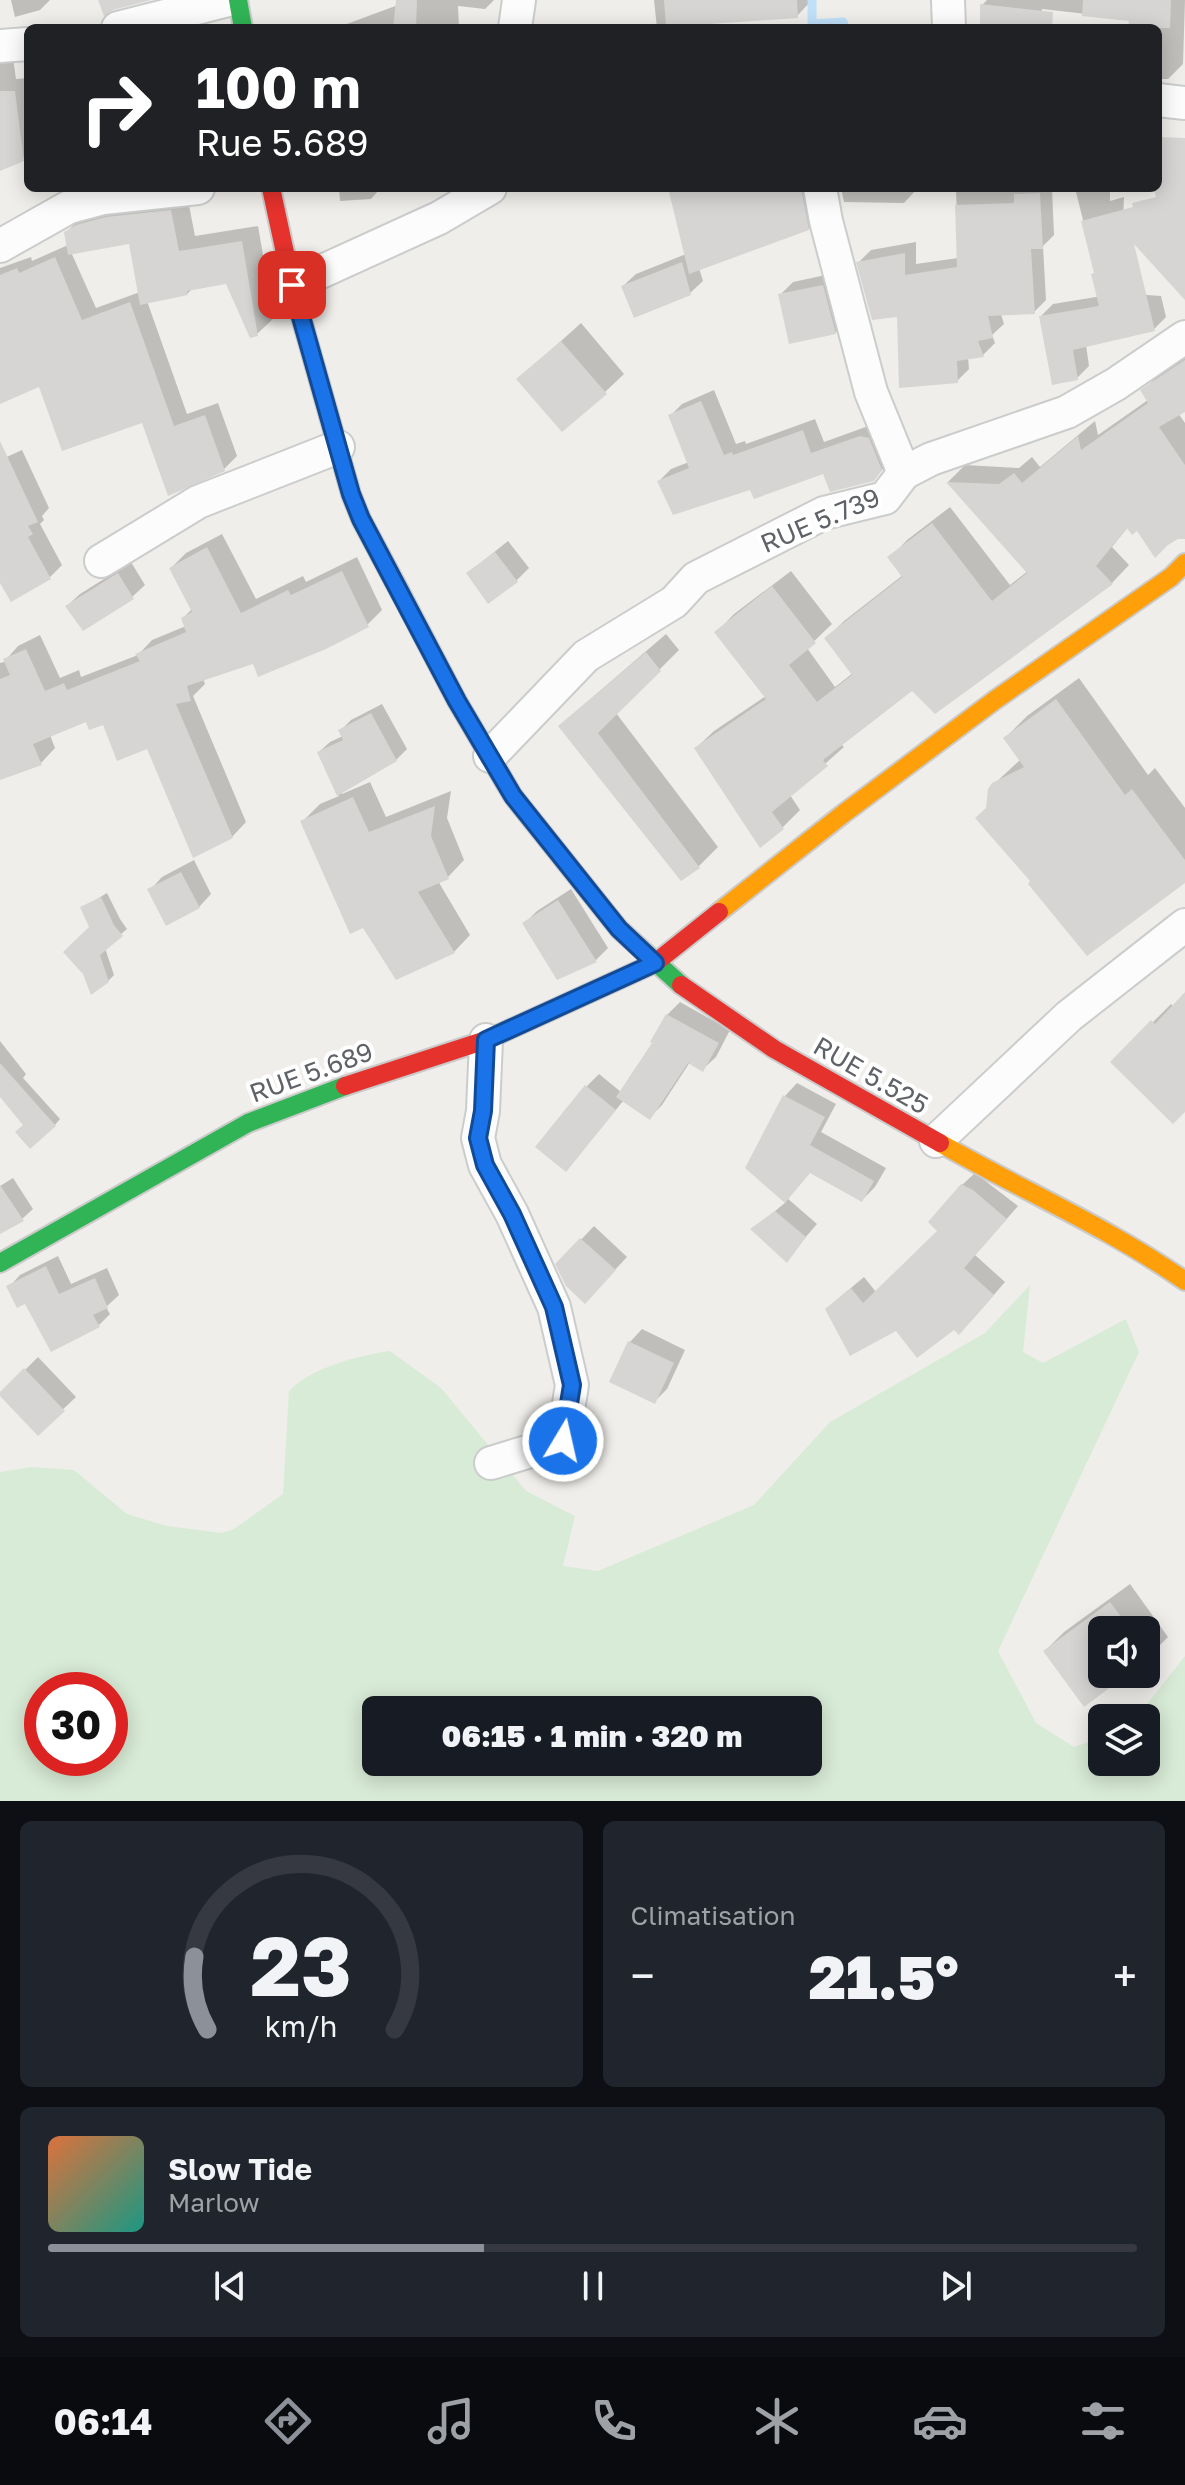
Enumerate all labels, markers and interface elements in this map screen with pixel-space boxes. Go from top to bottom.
text: 100 m [196,53,361,120]
icon: right [64,56,168,160]
text: Rue 5.689 [196,121,369,164]
pin [258,251,326,319]
icon: arrive [270,263,314,307]
street label: RUE 5.739 [756,481,884,559]
street label: RUE 5.525 [808,1030,934,1120]
street label: RUE 5.689 [245,1035,377,1109]
position arrow [521,1399,605,1483]
map controls [1088,1616,1160,1776]
button: sound [1088,1616,1160,1688]
speed limit sign: 30 [24,1672,128,1776]
button: layers [1088,1704,1160,1776]
text: 06:15 · 1 min · 320 m [442,1718,742,1754]
text: Climatisation [631,1900,795,1931]
text: 23 [251,1914,352,2014]
text: 21.5° [809,1940,959,2012]
text: − [631,1949,655,2002]
text: + [1113,1949,1137,2002]
text: km/h [265,2009,338,2043]
text: Slow Tide [168,2151,312,2187]
text: Marlow [168,2187,260,2218]
icon: previous [208,2264,252,2308]
icon: pause [571,2264,615,2308]
icon: next [934,2264,978,2308]
icon: directions [260,2393,316,2449]
icon: music [423,2393,479,2449]
icon: phone [586,2393,642,2449]
icon: climate [749,2393,805,2449]
icon: car [912,2393,968,2449]
icon: filters [1075,2393,1131,2449]
text: 06:14 [54,2400,152,2443]

